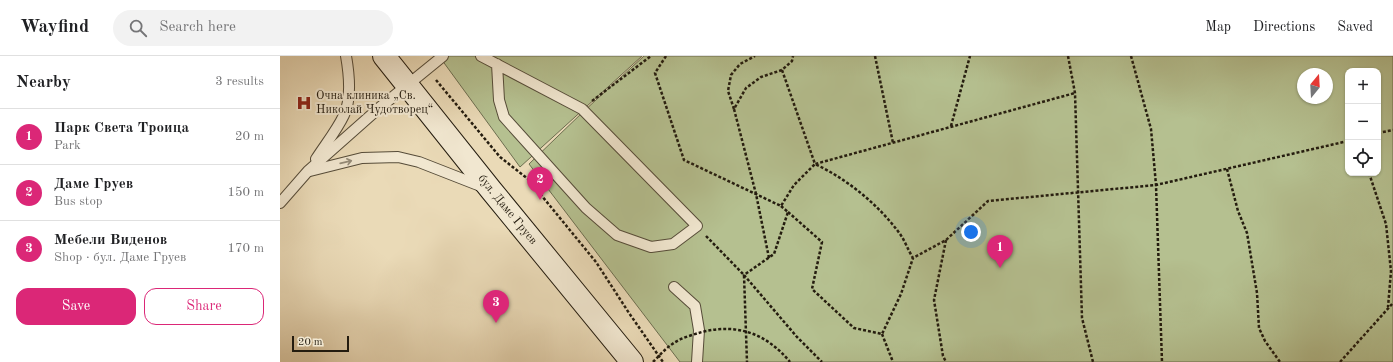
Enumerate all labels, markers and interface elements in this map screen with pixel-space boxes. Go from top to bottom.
search box [113,10,393,46]
icon: search [127,17,149,39]
text: Wayfind [20,18,89,37]
text: Search here [159,20,236,35]
text: Map [1205,20,1231,34]
text: Directions [1253,20,1315,34]
text: Saved [1337,20,1373,34]
north arrow [1297,68,1333,104]
map controls [1345,68,1381,176]
button: + [1345,68,1381,104]
text: Nearby [16,74,71,91]
text: 3 results [215,75,264,88]
place label: Oчна клиника „Св. Николай Чудотворец“ [316,90,433,116]
hospital icon: Oчна клиника „Св. Николай Чудотворец“ [295,94,313,112]
button: − [1345,104,1381,140]
text: Парк Света Троица [54,121,189,136]
text: 1 [25,130,33,143]
text: 20 m [235,130,264,143]
text: Park [54,139,81,152]
button: locate [1345,140,1381,176]
one-way arrow [339,158,352,165]
pin: 2 [527,167,553,200]
street label: бул. Даме Груев [475,173,539,247]
text: Даме Груев [54,177,133,192]
text: 2 [25,186,33,199]
text: 150 m [227,186,264,199]
text: Bus stop [54,195,103,208]
your location [961,222,981,242]
text: Мебели Виденов [54,233,167,248]
pin: 1 [987,235,1013,268]
text: 3 [25,242,33,255]
text: 170 m [227,242,264,255]
text: Shop · бул. Даме Груев [54,251,186,264]
button: Save [16,288,136,325]
button: Share [144,288,264,325]
pin: 3 [483,290,509,323]
scale bar [292,334,349,353]
text: 20 m [298,337,323,348]

